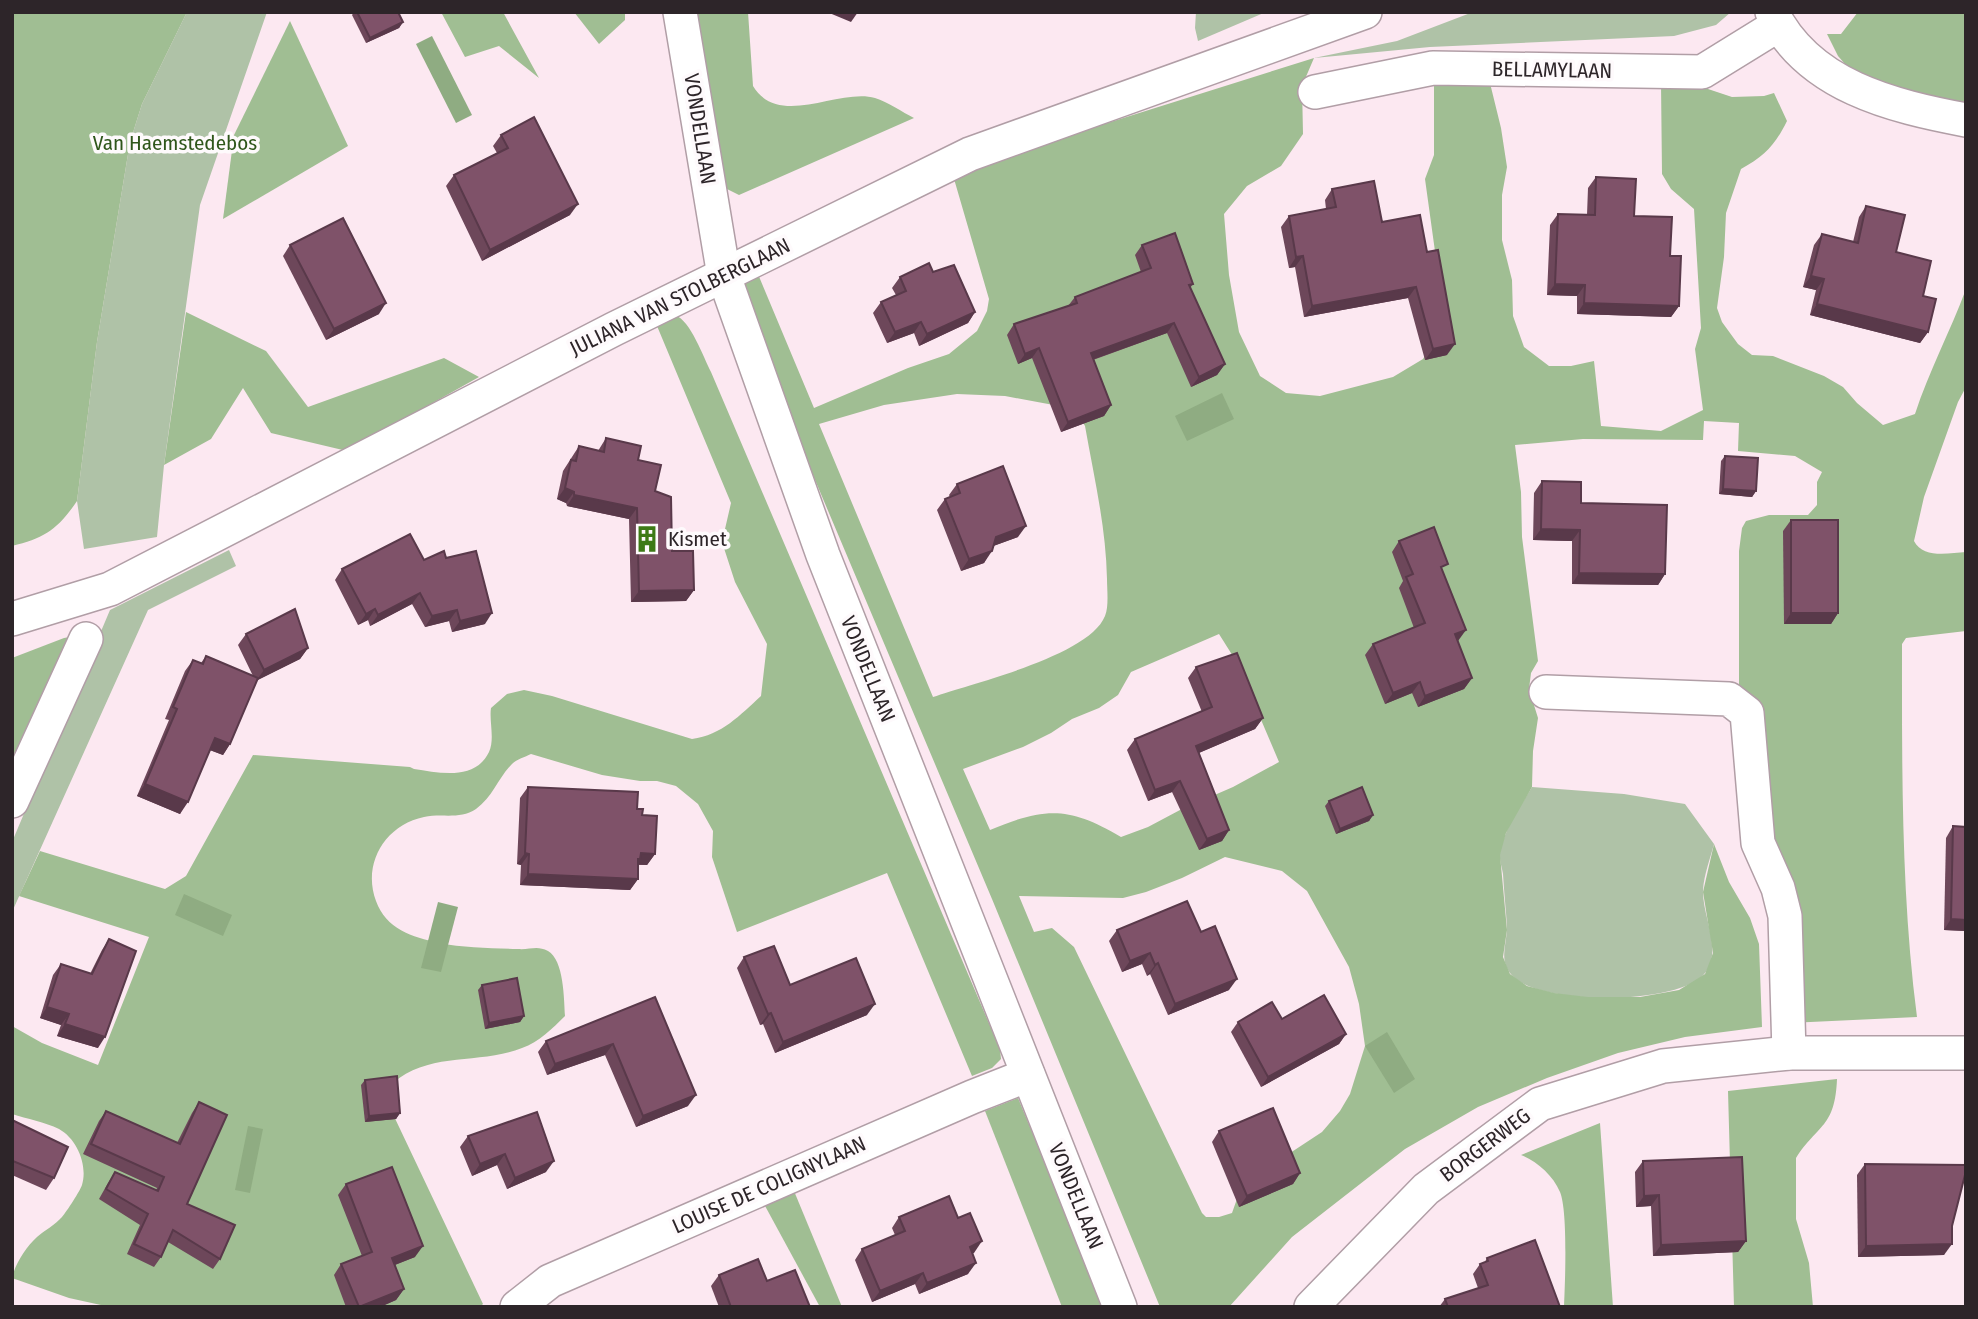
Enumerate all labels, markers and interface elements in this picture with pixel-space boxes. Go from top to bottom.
street label: BELLAMYLAAN [1492,56,1612,84]
street label: VONDELLAAN [678,72,722,186]
park label: Van Haemstedebos [93,130,257,156]
street label: JULIANA VAN STOLBERGLAAN [566,232,794,362]
building icon: Kismet [632,524,662,554]
place label: Kismet [668,526,727,552]
street label: VONDELLAAN [835,612,901,726]
street label: BORGERWEG [1435,1103,1535,1187]
street label: LOUISE DE COLIGNYLAAN [668,1131,870,1239]
street label: VONDELLAAN [1043,1139,1109,1253]

